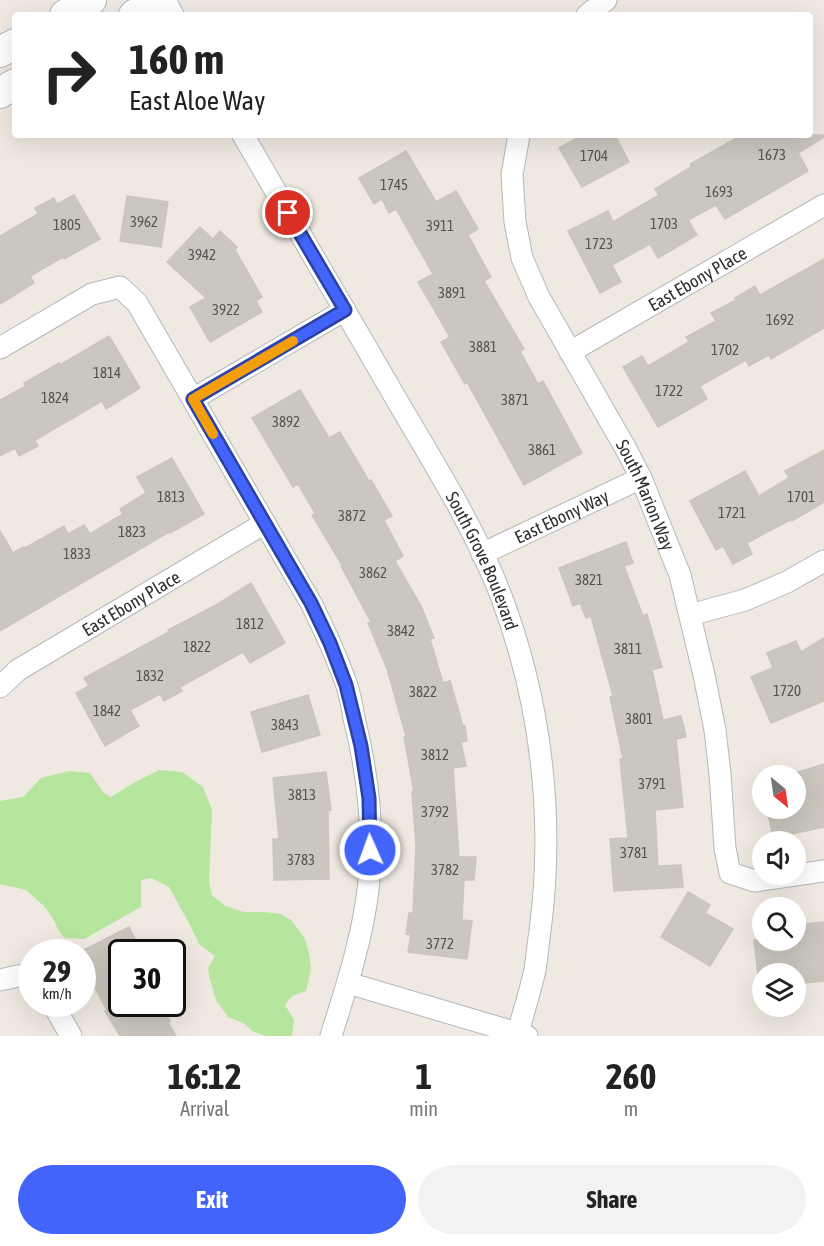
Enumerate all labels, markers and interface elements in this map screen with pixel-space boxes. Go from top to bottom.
text: 160 m [129,35,224,83]
icon: right [30,36,108,114]
text: East Aloe Way [129,85,265,116]
house number: 1673 [758,146,786,163]
house number: 1704 [580,147,608,164]
house number: 1745 [380,176,408,193]
house number: 1693 [705,183,733,200]
pin [262,187,313,238]
icon: arrive [271,196,304,229]
house number: 3962 [130,213,158,230]
house number: 1703 [650,215,678,232]
house number: 1805 [53,216,81,233]
house number: 3911 [426,217,454,234]
house number: 1723 [585,235,613,252]
street label: East Ebony Place [644,242,750,315]
house number: 3942 [188,246,216,263]
house number: 3891 [438,284,466,301]
house number: 3922 [212,301,240,318]
house number: 1692 [766,311,794,328]
house number: 3881 [469,338,497,355]
house number: 1702 [711,341,739,358]
house number: 1814 [93,364,121,381]
house number: 1722 [655,382,683,399]
house number: 1824 [41,389,69,406]
house number: 3871 [501,391,529,408]
house number: 3892 [272,413,300,430]
street label: South Marion Way [612,435,679,553]
house number: 3861 [528,441,556,458]
street label: East Ebony Way [511,485,612,547]
house number: 1813 [157,488,185,505]
street label: South Grove Boulevard [442,488,523,633]
house number: 1701 [787,488,815,505]
house number: 1721 [718,504,746,521]
house number: 3872 [338,507,366,524]
house number: 1823 [118,523,146,540]
house number: 1833 [63,545,91,562]
house number: 3862 [359,564,387,581]
street label: East Ebony Place [78,566,184,640]
house number: 3821 [575,571,603,588]
house number: 1812 [236,615,264,632]
house number: 3842 [387,622,415,639]
house number: 1822 [183,638,211,655]
house number: 3811 [614,640,642,657]
house number: 1832 [136,667,164,684]
house number: 1720 [773,682,801,699]
house number: 3822 [409,683,437,700]
house number: 1842 [93,702,121,719]
house number: 3801 [625,710,653,727]
house number: 3843 [271,716,299,733]
house number: 3812 [421,746,449,763]
north arrow [752,765,806,819]
map controls [752,765,806,1017]
house number: 3791 [638,775,666,792]
house number: 3813 [288,786,316,803]
house number: 3792 [421,803,449,820]
position arrow [338,818,402,882]
button: sound [752,831,806,885]
house number: 3781 [620,844,648,861]
house number: 3783 [287,851,315,868]
house number: 3782 [431,861,459,878]
button: search [752,897,806,951]
house number: 3772 [426,935,454,952]
speed limit sign: 30 [108,939,186,1017]
text: 29 [43,954,71,988]
button: layers [752,963,806,1017]
text: km/h [42,985,72,1002]
text: 16:12 [168,1055,242,1097]
text: 1 [415,1055,432,1097]
text: 260 [606,1055,656,1097]
text: Arrival [180,1097,229,1120]
text: min [409,1097,438,1120]
text: m [624,1097,638,1120]
button: Exit [18,1165,406,1234]
button: Share [418,1165,806,1234]

